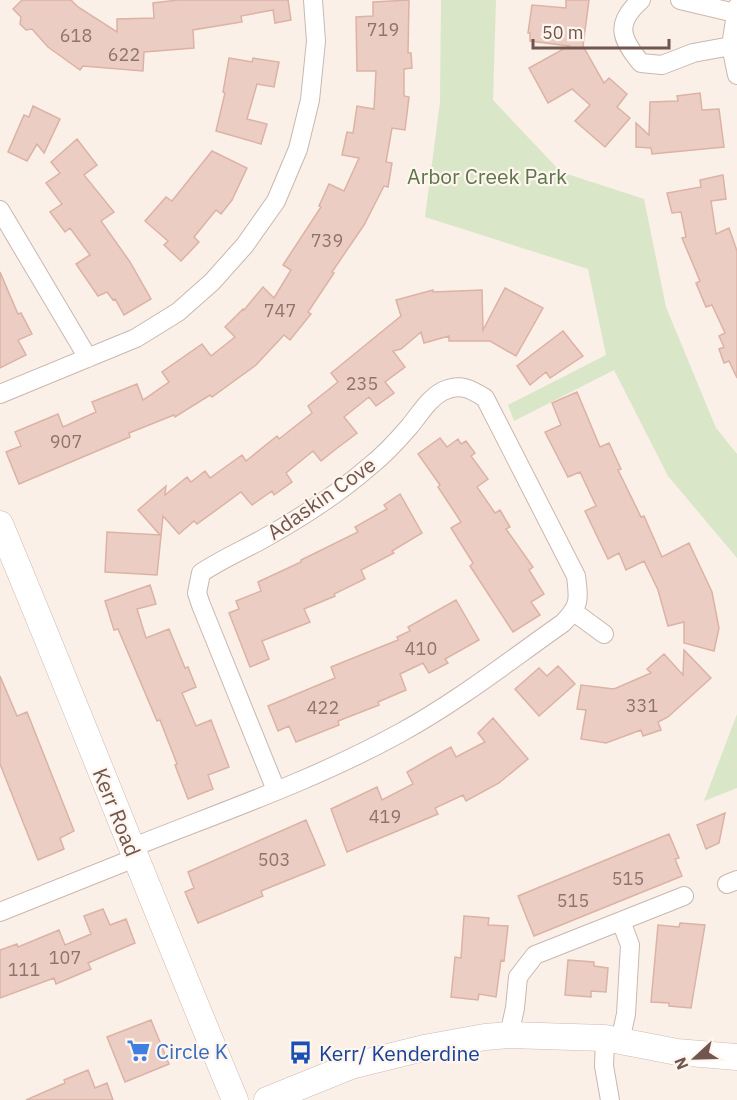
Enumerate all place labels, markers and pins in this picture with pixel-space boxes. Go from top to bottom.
place label: Circle K [156,1037,228,1065]
supermarket icon: Circle K [125,1038,151,1064]
place label: Kerr/ Kenderdine [319,1039,480,1067]
bus stop icon: Kerr/ Kenderdine [288,1040,314,1066]

